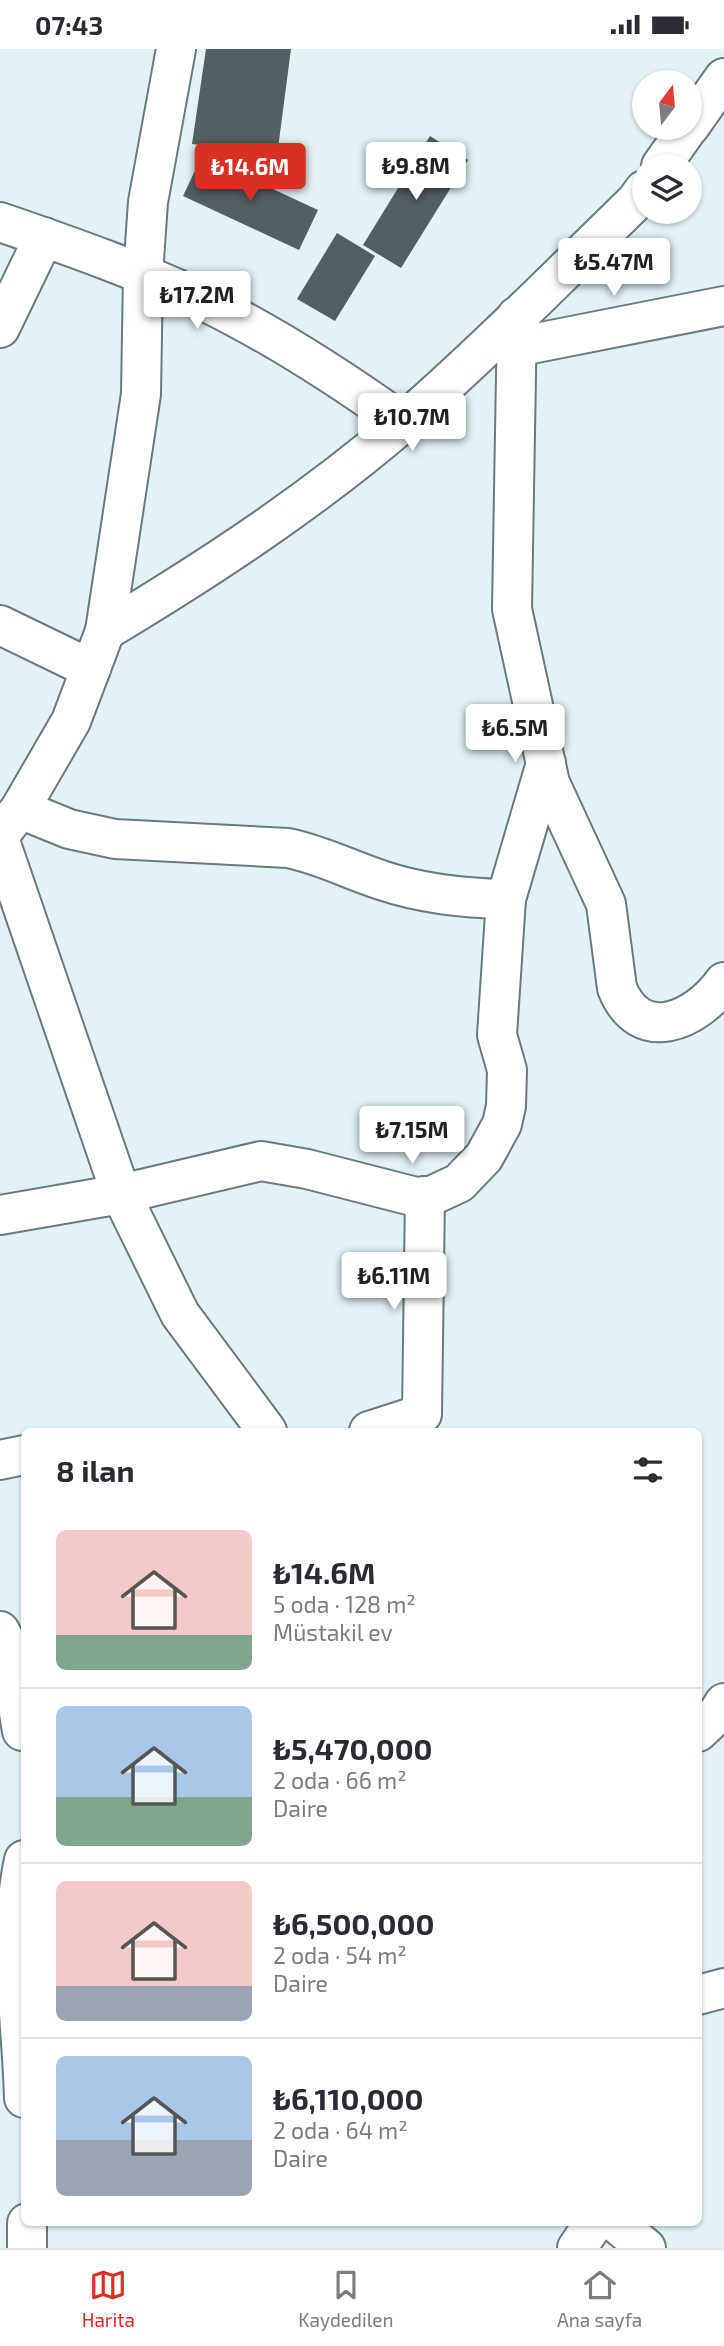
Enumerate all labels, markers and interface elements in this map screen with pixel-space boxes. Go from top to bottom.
text: 07:43 [35,9,103,40]
north arrow [632,70,702,140]
map controls [632,70,702,224]
pin: ₺14.6M [193,143,307,203]
pin: ₺9.8M [367,143,465,202]
text: ₺9.8M [382,151,450,179]
text: ₺14.6M [211,152,289,180]
button: layers [632,154,702,224]
pin: ₺5.47M [557,239,671,298]
text: ₺5.47M [574,247,654,275]
pin: ₺17.2M [140,271,254,331]
text: ₺17.2M [160,280,234,308]
pin: ₺10.7M [355,393,469,453]
text: ₺10.7M [374,402,450,430]
pin: ₺6.5M [466,705,564,764]
text: ₺6.5M [482,713,548,741]
pin: ₺7.15M [355,1107,469,1166]
text: ₺7.15M [375,1115,449,1143]
pin: ₺6.11M [337,1253,451,1312]
text: ₺6.11M [358,1261,430,1289]
icon: filters [629,1451,667,1489]
text: 8 ilan [56,1452,134,1488]
text: ₺14.6M [273,1554,375,1590]
icon: home [112,1558,196,1642]
text: 5 oda · 128 m² [273,1590,416,1618]
text: Müstakil ev [273,1618,393,1646]
text: ₺5,470,000 [273,1730,433,1766]
icon: home [112,1734,196,1818]
text: 2 oda · 66 m² [273,1766,407,1794]
text: Daire [273,1794,328,1822]
text: ₺6,500,000 [273,1905,434,1941]
icon: home [112,1909,196,1993]
text: 2 oda · 54 m² [273,1941,407,1969]
text: Daire [273,1969,328,1997]
text: ₺6,110,000 [273,2080,423,2116]
icon: home [112,2084,196,2168]
text: 2 oda · 64 m² [273,2116,408,2144]
text: Daire [273,2144,328,2172]
tab: Harita [82,2266,135,2331]
tab: Kaydedilen [298,2266,394,2331]
tab: Ana sayfa [557,2266,642,2331]

